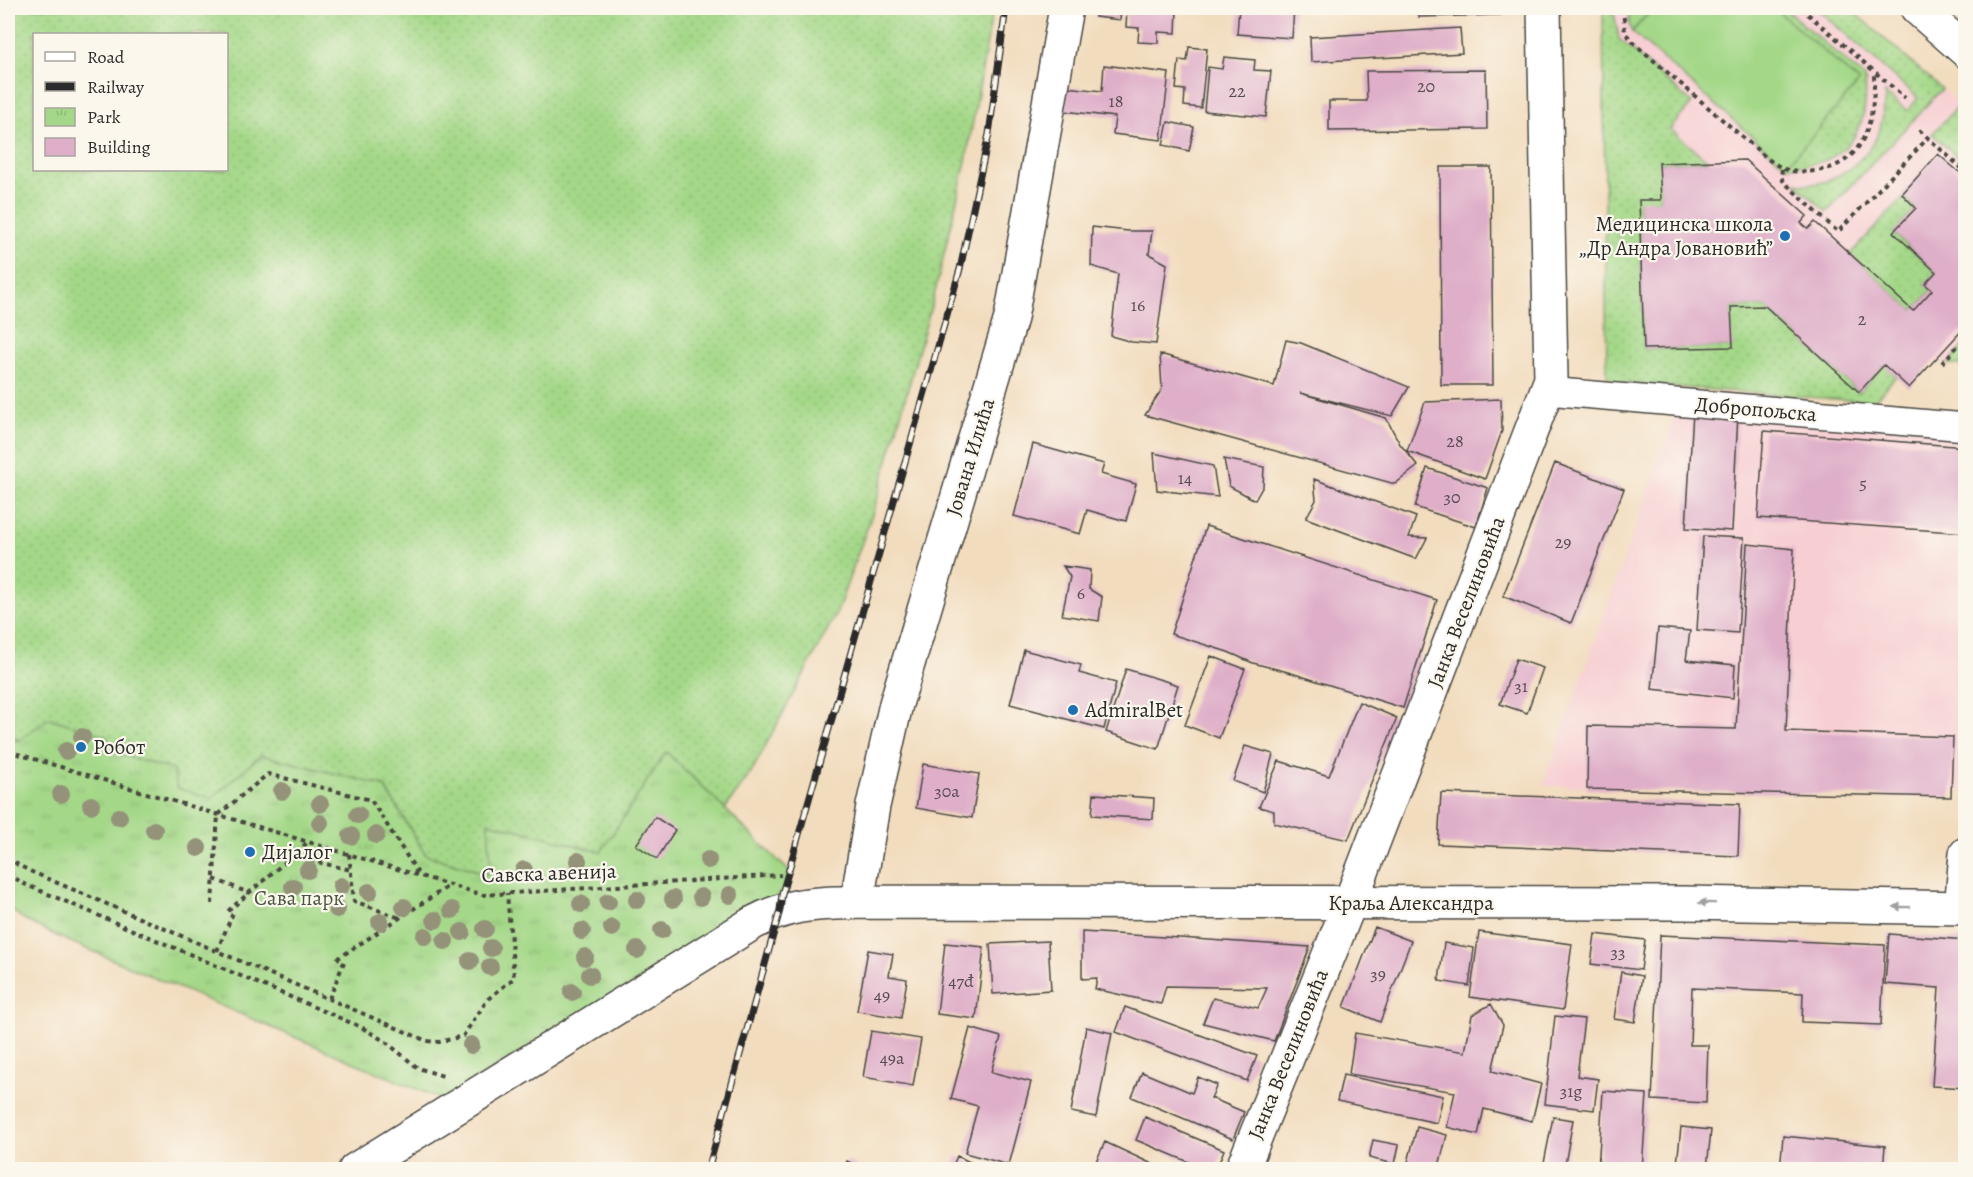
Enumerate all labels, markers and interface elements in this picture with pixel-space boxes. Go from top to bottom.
legend [33,33,228,171]
text: Road [87,45,125,69]
house number: 20 [1417,74,1435,98]
text: Railway [87,75,145,99]
house number: 22 [1228,79,1246,103]
house number: 18 [1109,89,1123,113]
text: Park [87,105,121,129]
text: Building [87,135,151,159]
place label: Медицинска школа „Др Андра Јовановић” [1579,210,1773,262]
marker: Медицинска школа „Др Андра Јовановић” [1778,229,1792,243]
house number: 16 [1131,293,1145,317]
house number: 2 [1858,307,1867,331]
street label: Добропољска [1694,390,1818,428]
street label: Јована Илића [939,394,1001,519]
house number: 28 [1446,429,1464,453]
house number: 14 [1178,466,1192,490]
house number: 5 [1859,471,1867,495]
house number: 30 [1443,485,1461,509]
street label: Јанка Веселиновића [1420,512,1512,692]
house number: 29 [1555,530,1571,554]
house number: 6 [1077,581,1085,605]
house number: 31 [1514,674,1528,698]
place label: AdmiralBet [1084,696,1183,724]
marker: AdmiralBet [1066,703,1080,717]
place label: Робот [93,733,145,761]
marker: Робот [74,740,88,754]
house number: 30a [934,779,960,803]
place label: Дијалог [262,838,333,866]
marker: Дијалог [243,845,257,859]
street label: Савска авенија [481,857,617,889]
park label: Сава парк [254,884,344,912]
street label: Краља Александра [1328,889,1494,917]
one-way arrow [1698,898,1717,908]
one-way arrow [1893,902,1912,912]
house number: 33 [1611,940,1625,964]
house number: 39 [1370,962,1386,986]
street label: Јанка Веселиновића [1241,964,1335,1143]
house number: 47đ [948,969,974,993]
house number: 49 [874,983,890,1007]
house number: 49a [880,1046,905,1070]
house number: 31g [1560,1079,1582,1103]

